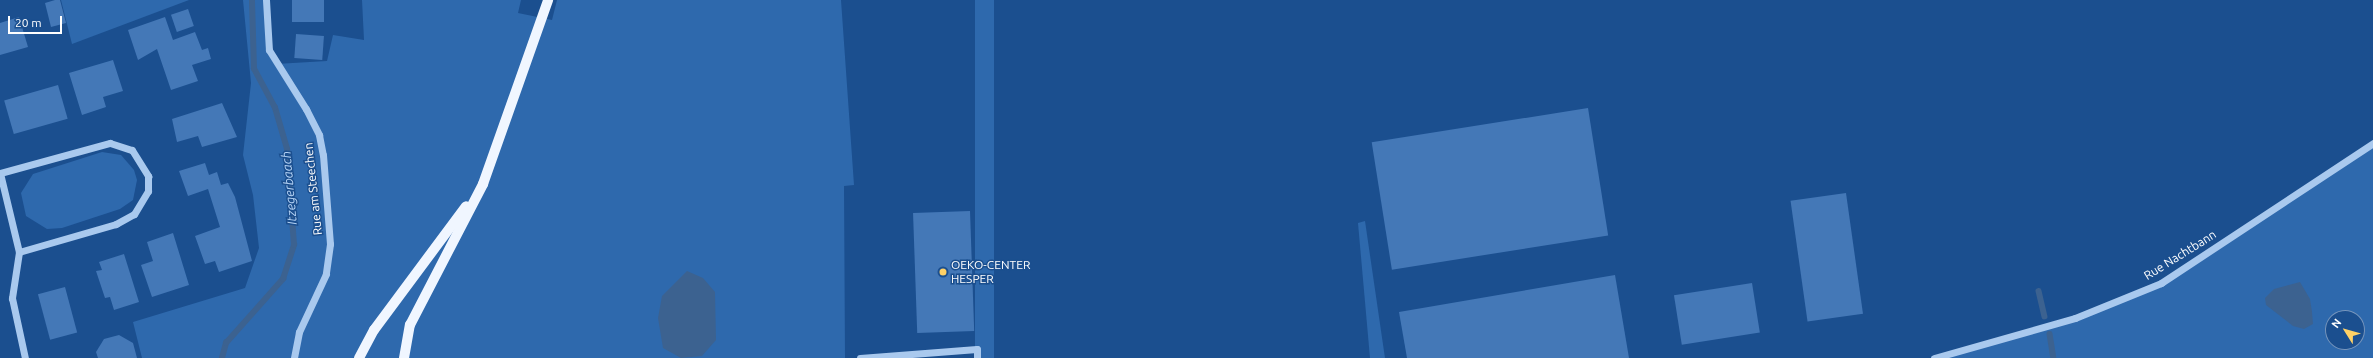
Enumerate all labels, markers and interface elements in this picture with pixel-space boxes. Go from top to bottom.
scale bar [10,8,64,34]
text: 20 m [15,16,42,29]
street label: Rue am Steechen [301,142,325,236]
water label: Itzegerbaach [278,151,300,225]
street label: Rue Nachtbann [2141,227,2219,283]
place label: OEKO-CENTER HESPER [951,258,1030,286]
marker: OEKO-CENTER HESPER [938,267,948,277]
north arrow [2325,310,2365,350]
text: N [2329,316,2343,330]

